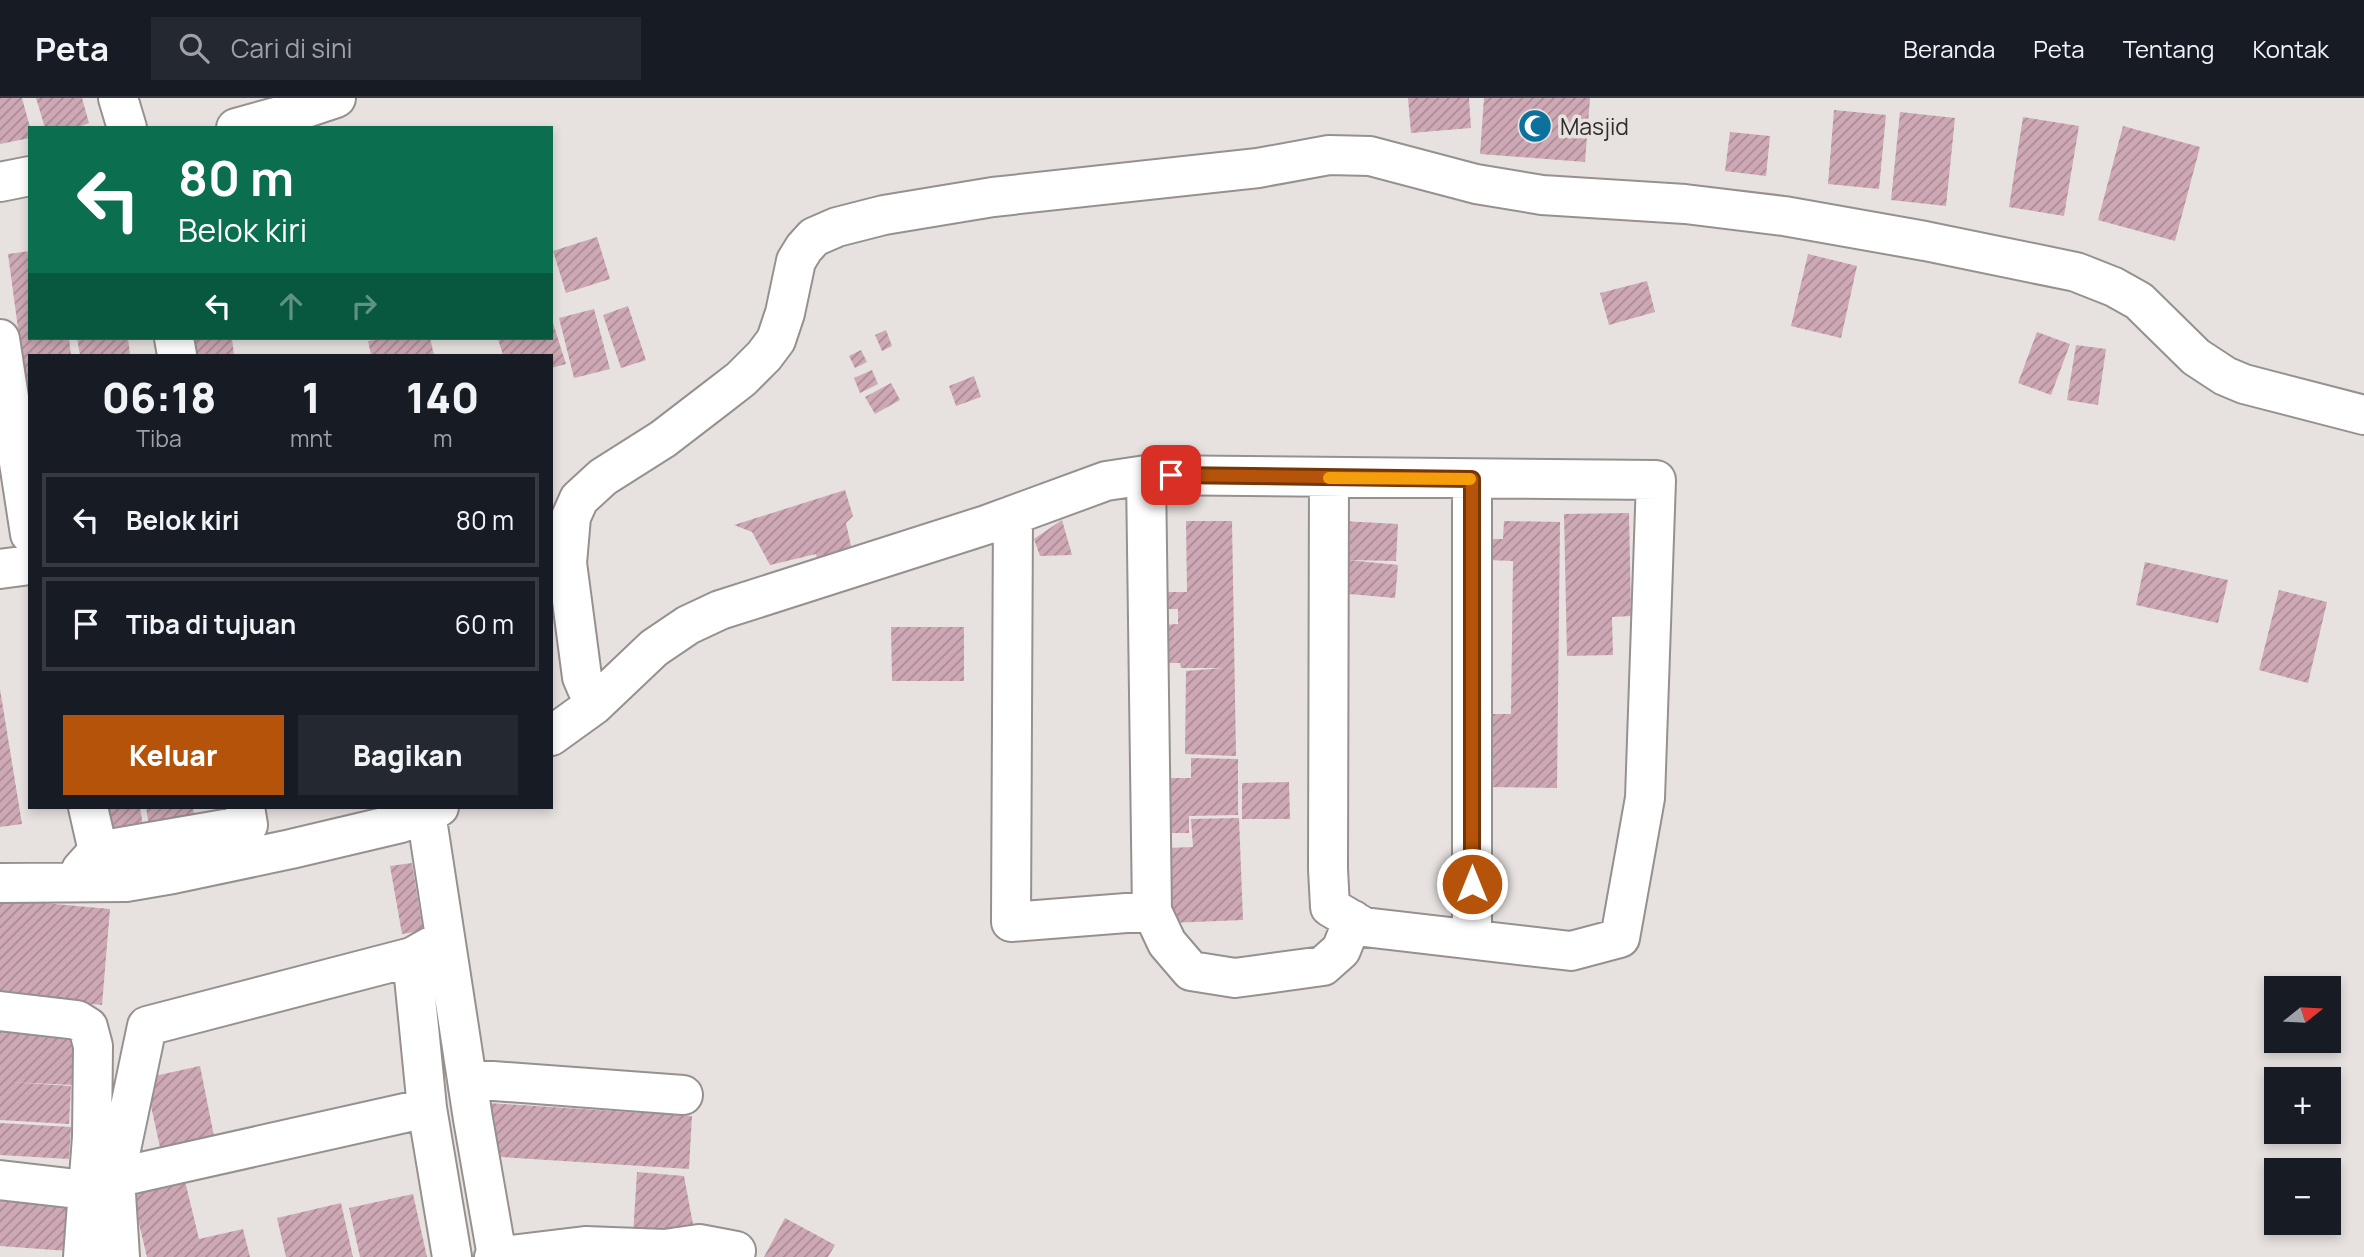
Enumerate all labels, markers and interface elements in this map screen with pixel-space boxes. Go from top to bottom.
search box [151,17,641,80]
text: Peta [35,26,109,71]
icon: search [175,29,213,67]
text: Cari di sini [231,30,353,66]
text: Beranda [1903,32,1995,65]
text: Peta [2033,32,2085,65]
text: Tentang [2123,32,2214,65]
text: Kontak [2252,32,2329,65]
mosque icon: Masjid [1516,107,1554,145]
place label: Masjid [1560,110,1629,142]
text: 80 m [178,144,294,211]
icon: left [63,154,154,245]
text: Belok kiri [178,208,307,252]
icon: left [199,287,237,325]
icon: ahead [272,287,310,325]
icon: right [345,287,383,325]
text: 06:18 [102,368,216,426]
text: 1 [302,368,321,426]
text: 140 [406,368,479,426]
text: Tiba [136,422,182,454]
text: mnt [290,422,332,454]
text: m [433,422,452,454]
pin [1141,445,1201,505]
icon: arrive [1152,456,1190,494]
icon: left [67,501,105,539]
text: Belok kiri [126,502,240,538]
text: 80 m [456,502,514,538]
icon: arrive [67,605,105,643]
text: Tiba di tujuan [126,606,296,642]
text: 60 m [455,606,514,642]
button: Keluar [63,715,284,795]
button: Bagikan [298,715,518,795]
position arrow [1435,847,1509,921]
north arrow [2264,976,2342,1054]
map controls [2264,976,2341,1235]
button: + [2264,1067,2341,1144]
button: − [2264,1158,2341,1235]

